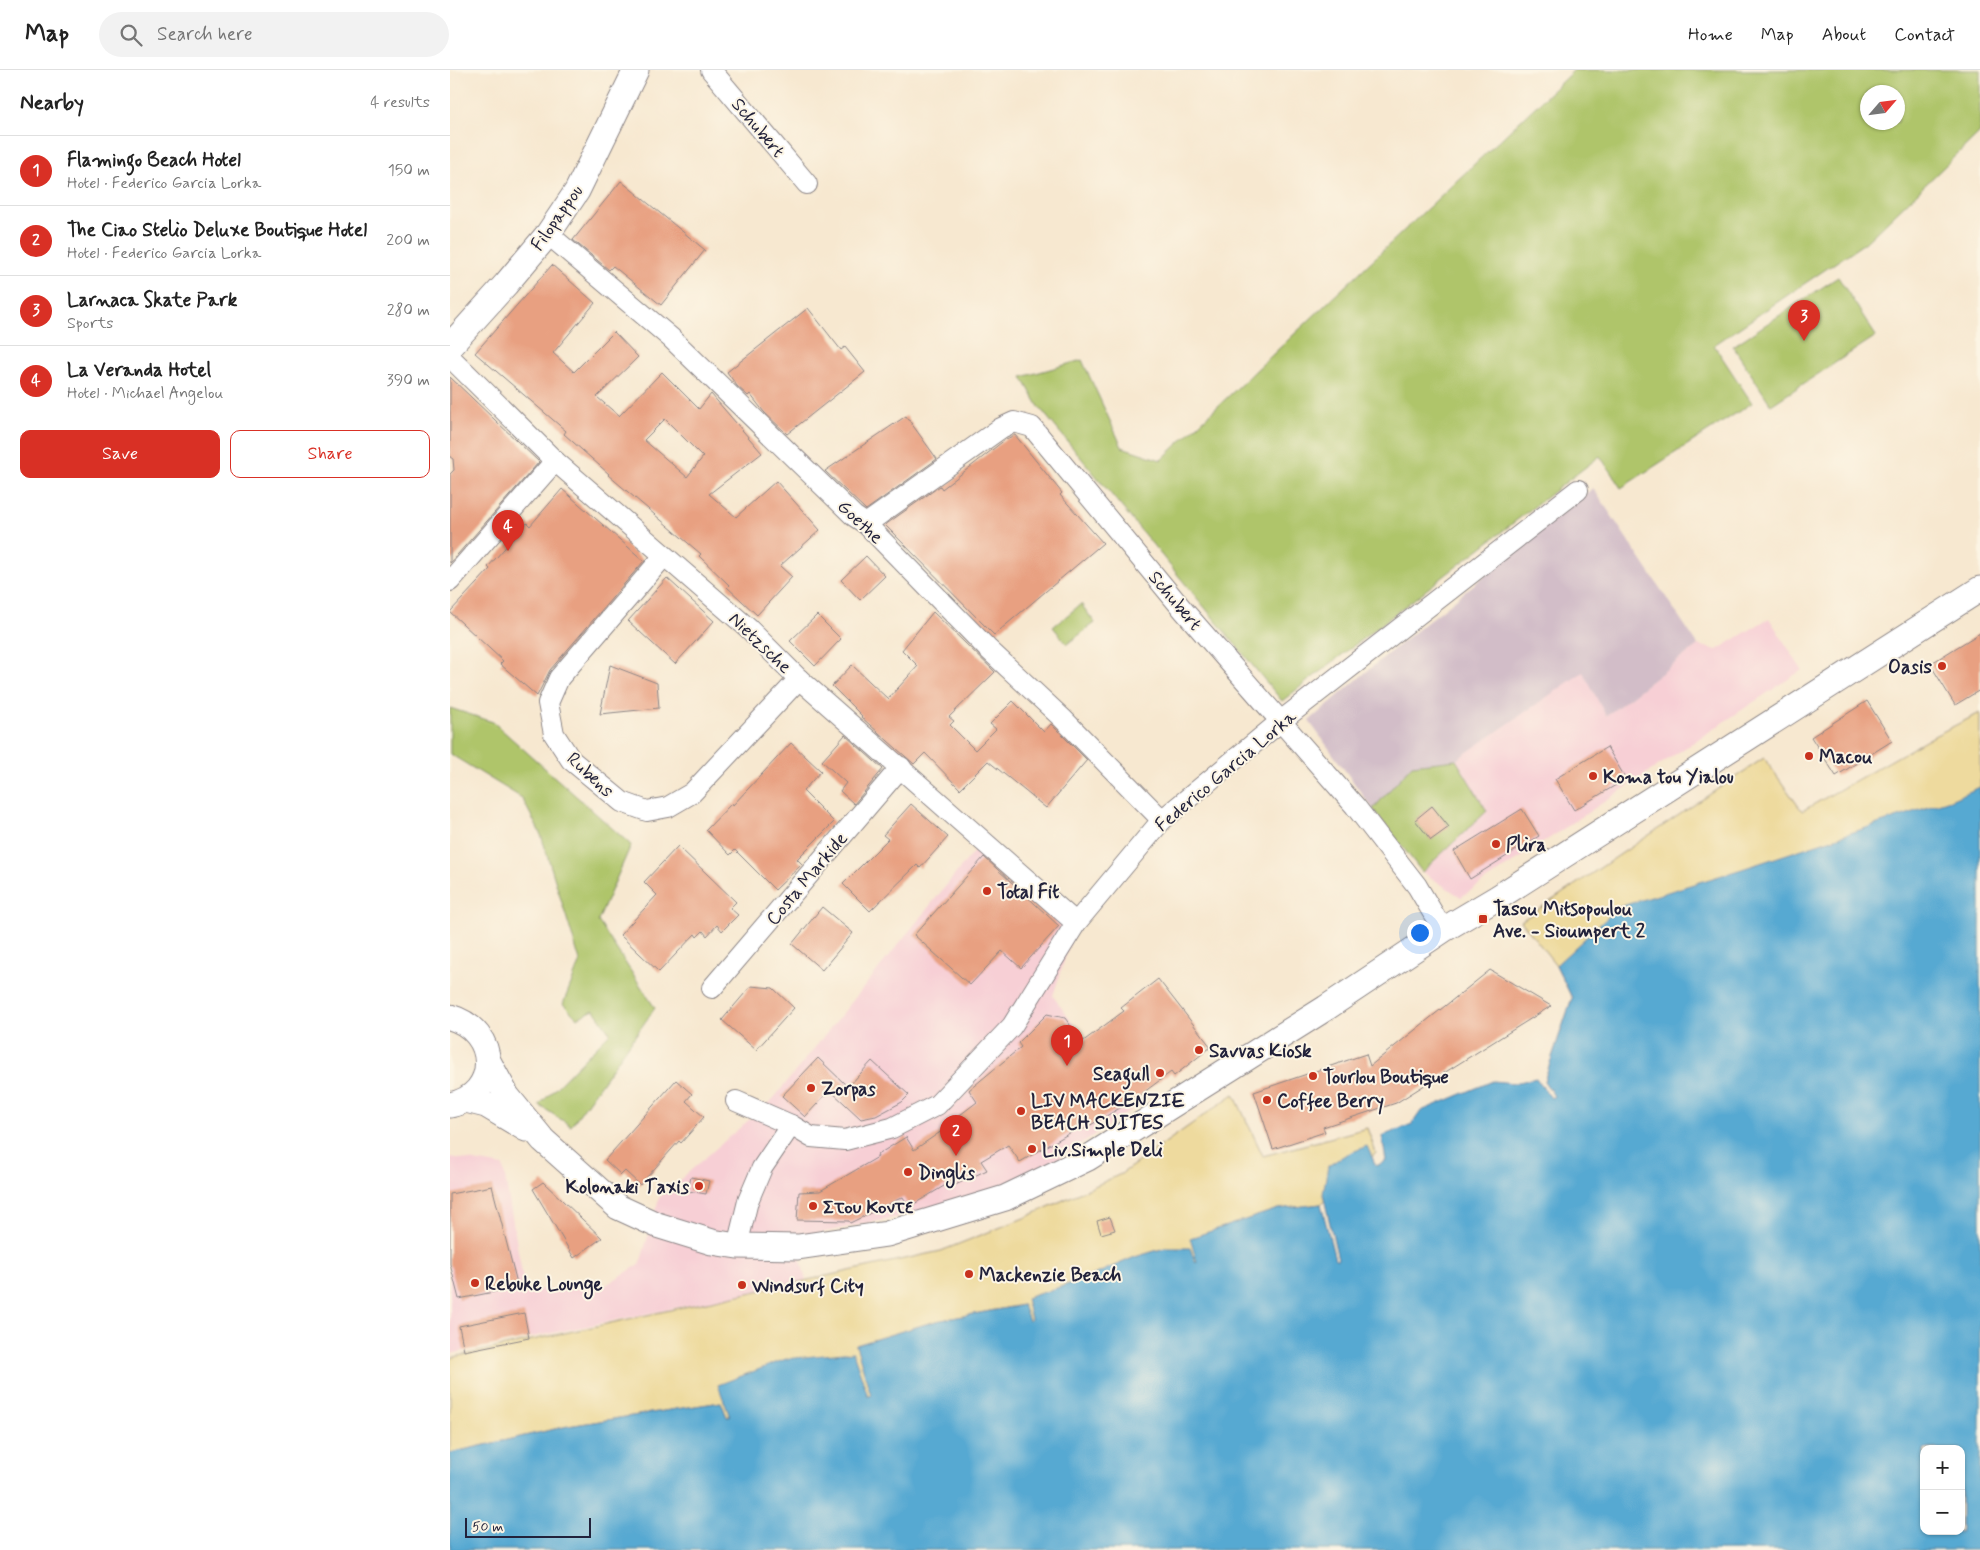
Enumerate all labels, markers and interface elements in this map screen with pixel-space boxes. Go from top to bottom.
search box [99,12,449,57]
text: Map [25,19,69,50]
icon: search [117,21,145,49]
text: Search here [157,22,253,47]
text: Home [1688,23,1733,47]
text: Map [1761,23,1794,47]
text: About [1822,23,1866,47]
text: Contact [1894,23,1955,47]
north arrow [1860,85,1905,130]
text: Nearby [20,89,84,117]
text: 4 results [370,92,430,113]
street label: Schubert [725,93,790,163]
text: Flamingo Beach Hotel [67,148,241,173]
text: 1 [32,160,40,181]
text: 150 m [388,160,430,181]
text: Hotel · Federico Garcia Lorka [67,173,261,194]
street label: Filopappou [525,180,589,256]
text: The Ciao Stelio Deluxe Boutique Hotel [67,218,367,243]
text: 2 [32,230,40,251]
text: 200 m [386,230,430,251]
text: Hotel · Federico Garcia Lorka [67,243,261,264]
text: Larnaca Skate Park [67,288,237,313]
text: 3 [32,300,40,321]
text: 280 m [387,300,430,321]
pin: 3 [1788,300,1820,341]
text: Sports [67,313,113,334]
text: La Veranda Hotel [67,358,211,383]
text: 4 [31,370,41,391]
text: 390 m [387,370,430,391]
text: Hotel · Michael Angelou [67,383,223,404]
button: Save [20,430,220,478]
button: Share [230,430,430,478]
street label: Goethe [831,494,888,550]
pin: 4 [492,510,524,551]
street label: Schubert [1142,566,1207,636]
street label: Nietzsche [723,607,797,679]
place label: Oasis [1888,655,1932,680]
marker: Oasis [1936,660,1948,672]
street label: Federico Garcia Lorka [1150,704,1302,838]
place label: Macou [1819,745,1873,770]
street label: Rubens [561,747,619,803]
marker: Macou [1803,750,1815,762]
place label: Koma tou Yialou [1603,765,1734,790]
marker: Koma tou Yialou [1587,770,1599,782]
street label: Costa Markide [761,827,854,931]
place label: Plira [1506,833,1546,858]
marker: Plira [1490,838,1502,850]
place label: Total Fit [997,880,1059,905]
marker: Total Fit [981,885,993,897]
place label: Tasou Mitsopoulou Ave. - Sioumpert 2 [1493,897,1646,944]
marker: Tasou Mitsopoulou Ave. - Sioumpert 2 [1477,913,1489,925]
your location [1407,920,1433,946]
pin: 1 [1051,1025,1083,1066]
place label: Savvas Kiosk [1209,1039,1312,1064]
marker: Savvas Kiosk [1193,1044,1205,1056]
place label: Seagull [1093,1062,1150,1090]
place label: Tourlou Boutique [1323,1065,1449,1090]
marker: Seagull [1154,1067,1166,1079]
marker: Tourlou Boutique [1307,1070,1319,1082]
place label: Zorpas [821,1077,876,1102]
marker: Zorpas [805,1082,817,1094]
place label: LIV MACKENZIE BEACH SUITES [1031,1089,1185,1136]
place label: Coffee Berry [1277,1089,1384,1115]
marker: Coffee Berry [1261,1094,1273,1106]
marker: LIV MACKENZIE BEACH SUITES [1015,1105,1027,1117]
pin: 2 [940,1115,972,1156]
place label: Liv.Simple Deli [1042,1138,1163,1163]
marker: Liv.Simple Deli [1026,1143,1038,1155]
place label: Dinglis [918,1161,975,1189]
marker: Dinglis [902,1166,914,1178]
place label: Kolonaki Taxis [566,1175,690,1200]
marker: Kolonaki Taxis [693,1180,705,1192]
place label: Στου Κοντε [823,1195,914,1220]
marker: Στου Κοντε [807,1200,819,1212]
place label: Mackenzie Beach [979,1263,1122,1288]
marker: Mackenzie Beach [963,1268,975,1280]
place label: Rebuke Lounge [485,1272,602,1300]
place label: Windsurf City [751,1274,864,1299]
marker: Rebuke Lounge [469,1277,481,1289]
marker: Windsurf City [736,1279,748,1291]
map controls [1920,1445,1965,1535]
button: + [1920,1445,1965,1490]
button: − [1920,1490,1965,1535]
scale bar [465,1515,591,1538]
text: 50 m [472,1518,503,1536]

